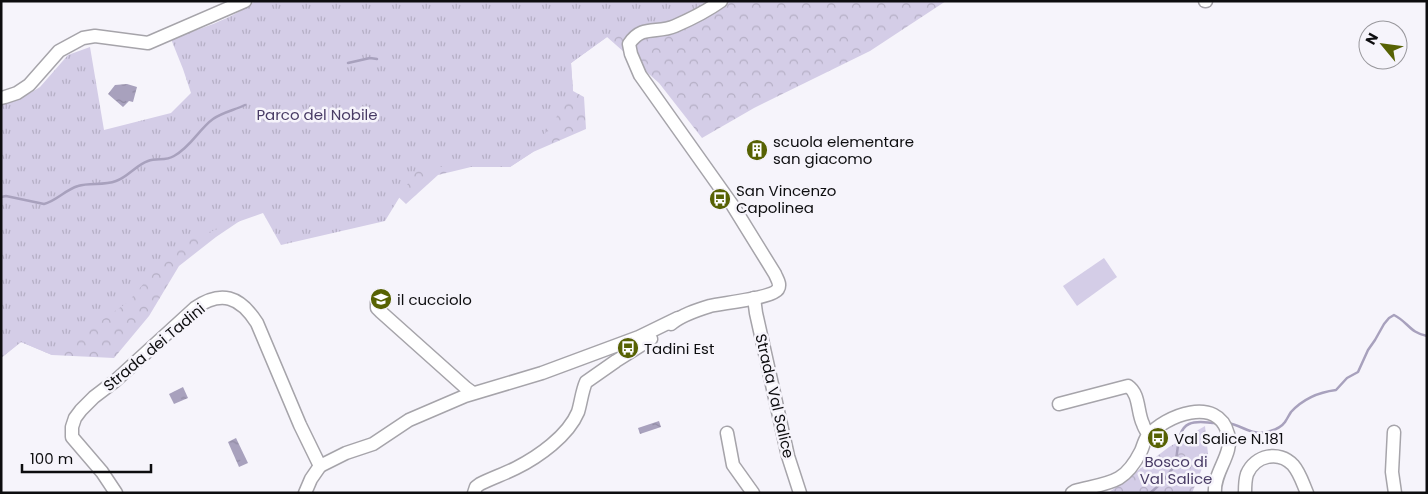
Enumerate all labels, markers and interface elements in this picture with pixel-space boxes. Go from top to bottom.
north arrow [1358,20,1408,70]
text: N [1360,29,1383,48]
park label: Parco del Nobile [256,104,378,125]
place label: scuola elementare san giacomo [773,131,914,169]
building icon: scuola elementare san giacomo [745,138,769,162]
place label: San Vincenzo Capolinea [736,180,836,218]
bus stop icon: San Vincenzo Capolinea [708,187,732,211]
school or university icon: il cucciolo [369,287,393,311]
place label: il cucciolo [397,289,472,310]
street label: Strada dei Tadini [99,298,209,396]
street label: Strada Val Salice [750,332,800,460]
bus stop icon: Tadini Est [616,336,640,360]
place label: Tadini Est [644,338,714,359]
bus stop icon: Val Salice N.181 [1146,426,1170,450]
place label: Val Salice N.181 [1174,428,1283,449]
scale bar [22,442,151,474]
text: 100 m [30,448,73,469]
park label: Bosco di Val Salice [1140,451,1212,489]

